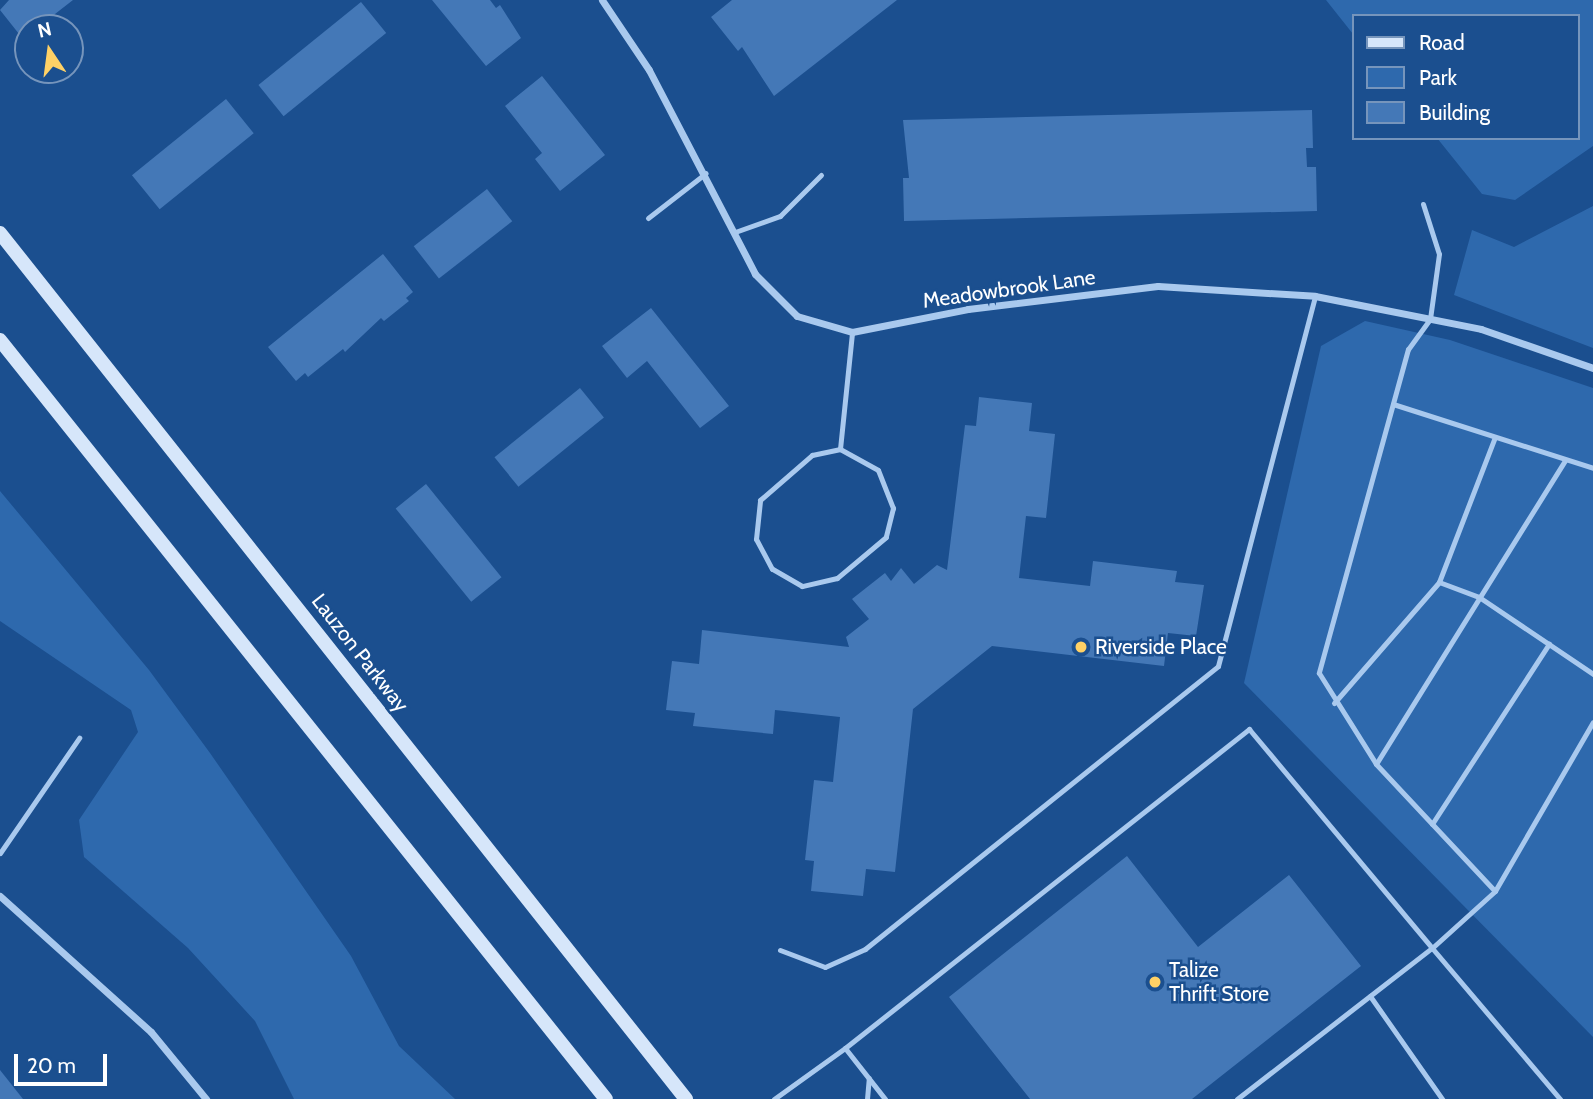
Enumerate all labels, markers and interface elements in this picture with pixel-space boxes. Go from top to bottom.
north arrow [14,14,84,84]
legend [1352,14,1579,140]
text: N [35,17,54,43]
text: Road [1419,30,1465,55]
text: Park [1419,65,1457,90]
text: Building [1419,100,1490,125]
street label: Meadowbrook Lane [921,264,1097,314]
street label: Lauzon Parkway [306,589,414,717]
place label: Riverside Place [1095,634,1227,660]
marker: Riverside Place [1073,639,1089,655]
place label: Talize Thrift Store [1169,957,1269,1007]
marker: Talize Thrift Store [1147,974,1163,990]
scale bar [18,1040,110,1084]
text: 20 m [27,1053,76,1078]

